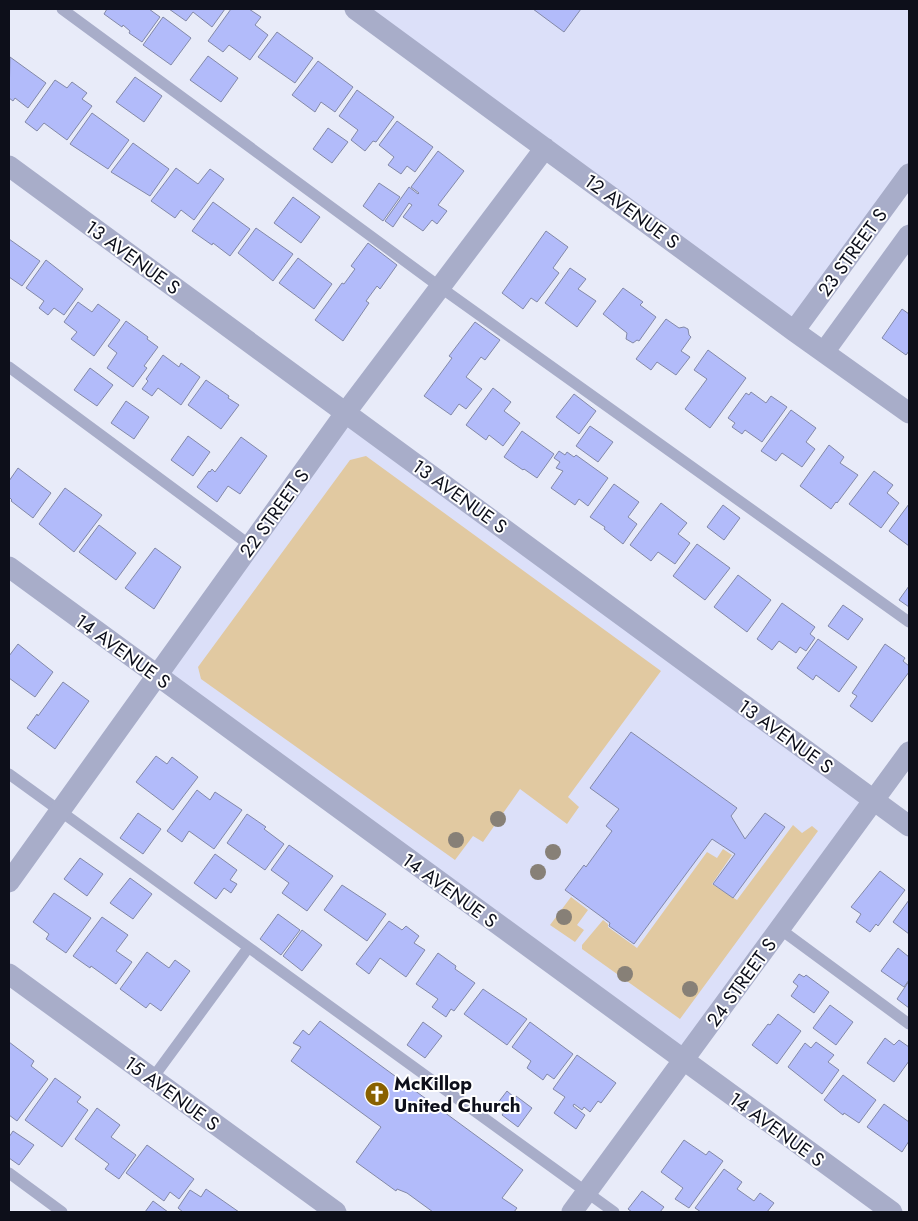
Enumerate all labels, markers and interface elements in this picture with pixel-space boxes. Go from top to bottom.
street label: 12 AVENUE S [579,168,685,255]
street label: 23 STREET S [811,203,893,302]
street label: 13 AVENUE S [80,214,186,301]
street label: 13 AVENUE S [407,453,513,540]
street label: 22 STREET S [233,464,316,563]
street label: 14 AVENUE S [69,608,176,695]
street label: 13 AVENUE S [733,693,839,780]
street label: 14 AVENUE S [396,847,503,934]
street label: 24 STREET S [700,933,783,1032]
street label: 15 AVENUE S [119,1050,225,1137]
place label: McKillop United Church [394,1070,521,1119]
church icon: McKillop United Church [364,1081,390,1107]
street label: 14 AVENUE S [723,1086,830,1173]

